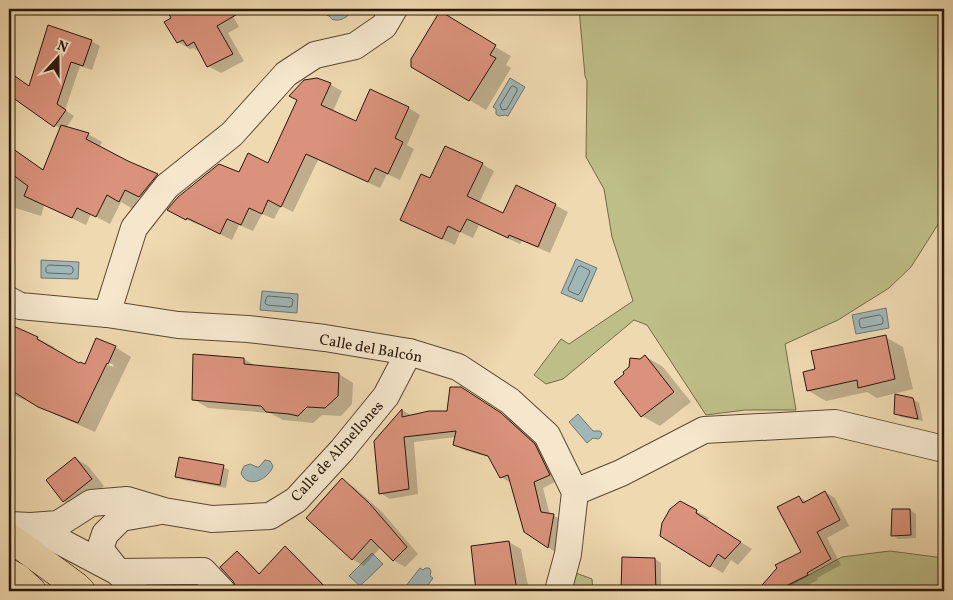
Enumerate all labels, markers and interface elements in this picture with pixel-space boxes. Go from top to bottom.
north arrow [32,32,82,82]
text: N [54,37,70,58]
street label: Calle del Balcón [318,330,424,369]
street label: Calle de Almellones [287,397,389,507]

